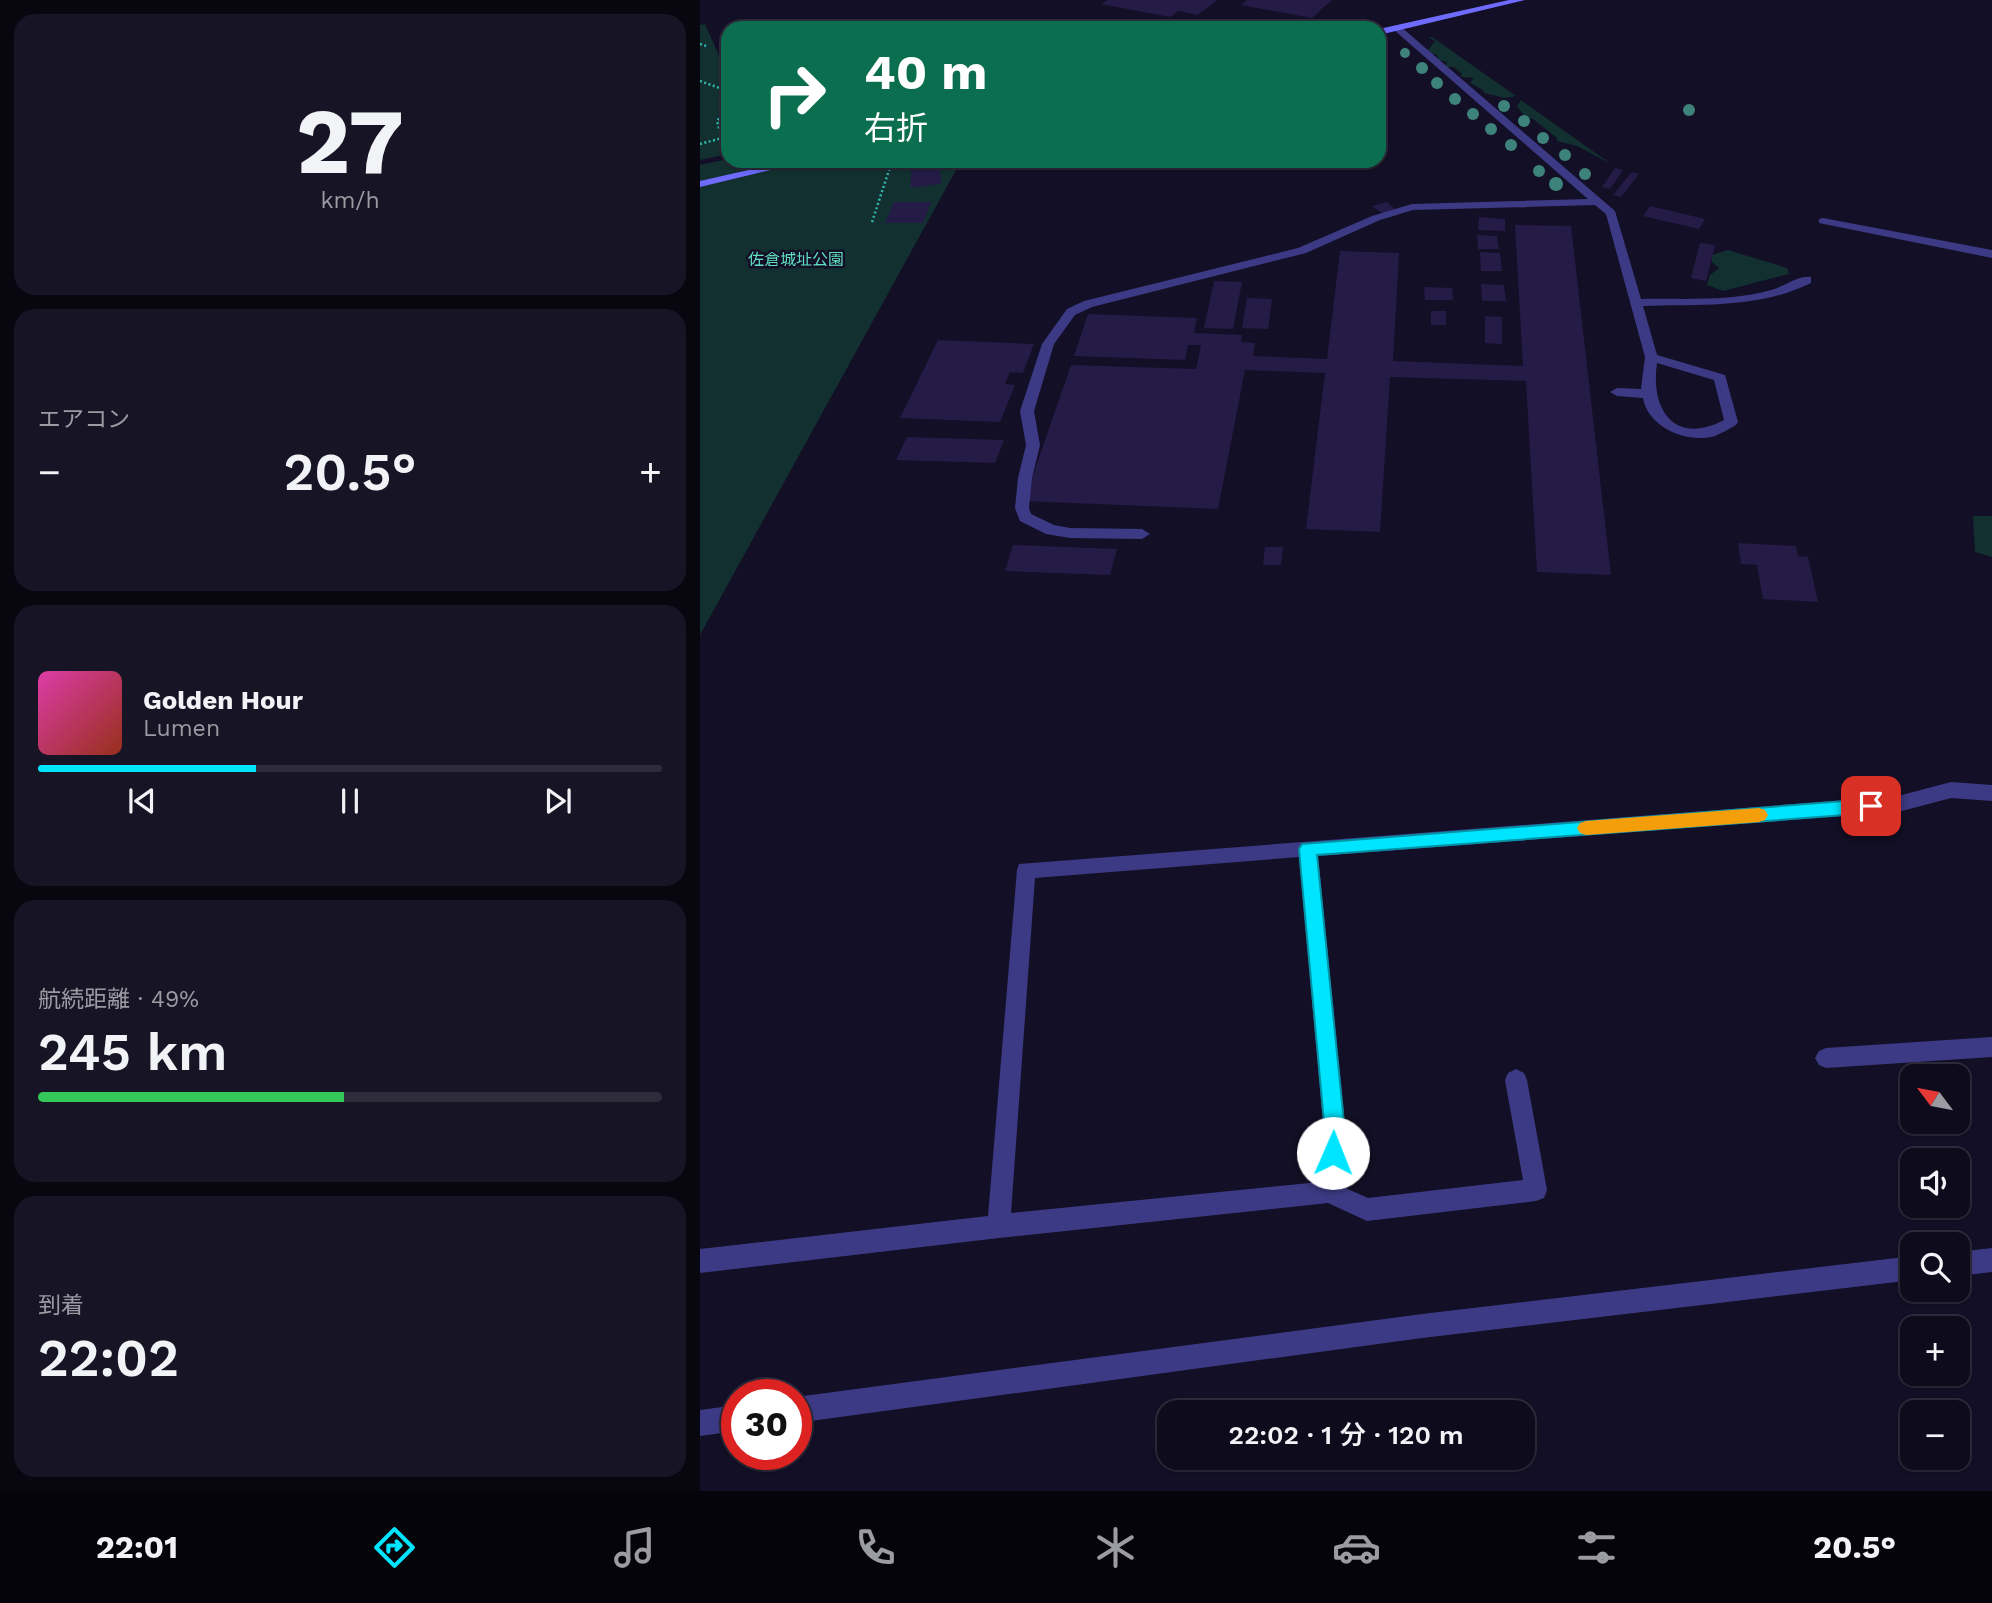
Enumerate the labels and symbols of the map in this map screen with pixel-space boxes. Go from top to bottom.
park label: 佐倉城址公園 [748,250,844,269]
pin [1841,776,1901,836]
north arrow [1900,1064,1970,1134]
position arrow [1296,1116,1370,1190]
speed limit sign: 30 [721,1379,812,1470]

